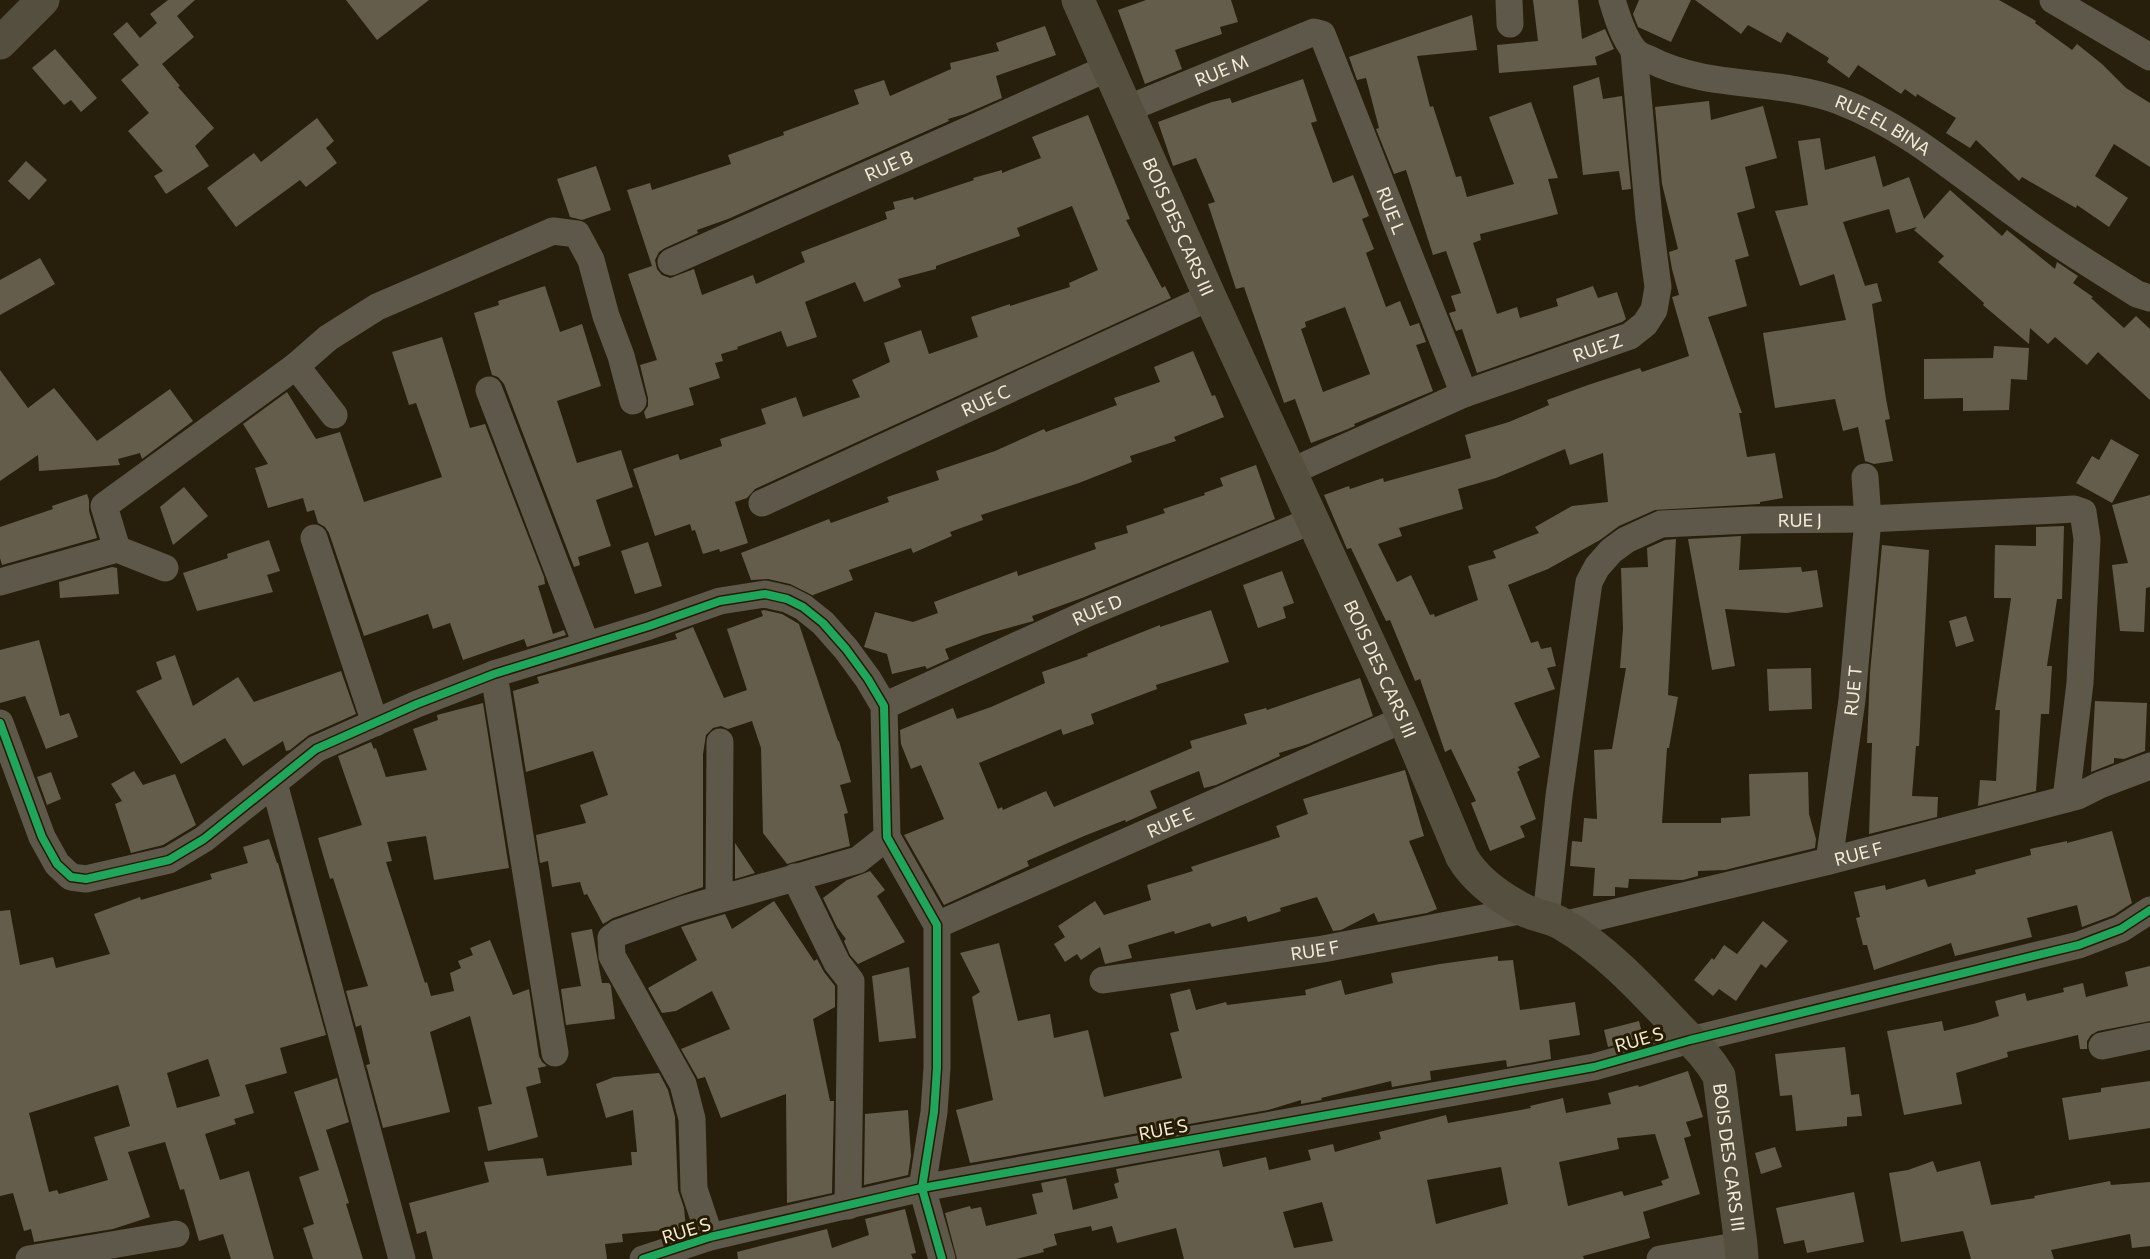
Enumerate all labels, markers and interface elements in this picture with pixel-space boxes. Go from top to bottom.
street label: RUE M [1191,49,1252,91]
street label: RUE EL BINA [1832,90,1935,160]
street label: RUE B [861,145,916,186]
street label: BOIS DES CARS III [1138,154,1219,299]
street label: RUE L [1372,183,1411,237]
street label: RUE Z [1570,329,1625,366]
street label: RUE C [958,380,1013,421]
street label: RUE J [1778,508,1822,531]
street label: RUE D [1069,589,1125,630]
street label: BOIS DES CARS III [1340,596,1422,741]
street label: RUE T [1839,665,1866,717]
street label: RUE E [1143,802,1197,842]
street label: RUE F [1832,836,1885,870]
street label: RUE F [1289,935,1341,964]
street label: RUE S [1612,1022,1666,1056]
street label: BOIS DES CARS III [1709,1082,1750,1233]
street label: RUE S [1137,1113,1189,1145]
street label: RUE S [659,1212,713,1248]

